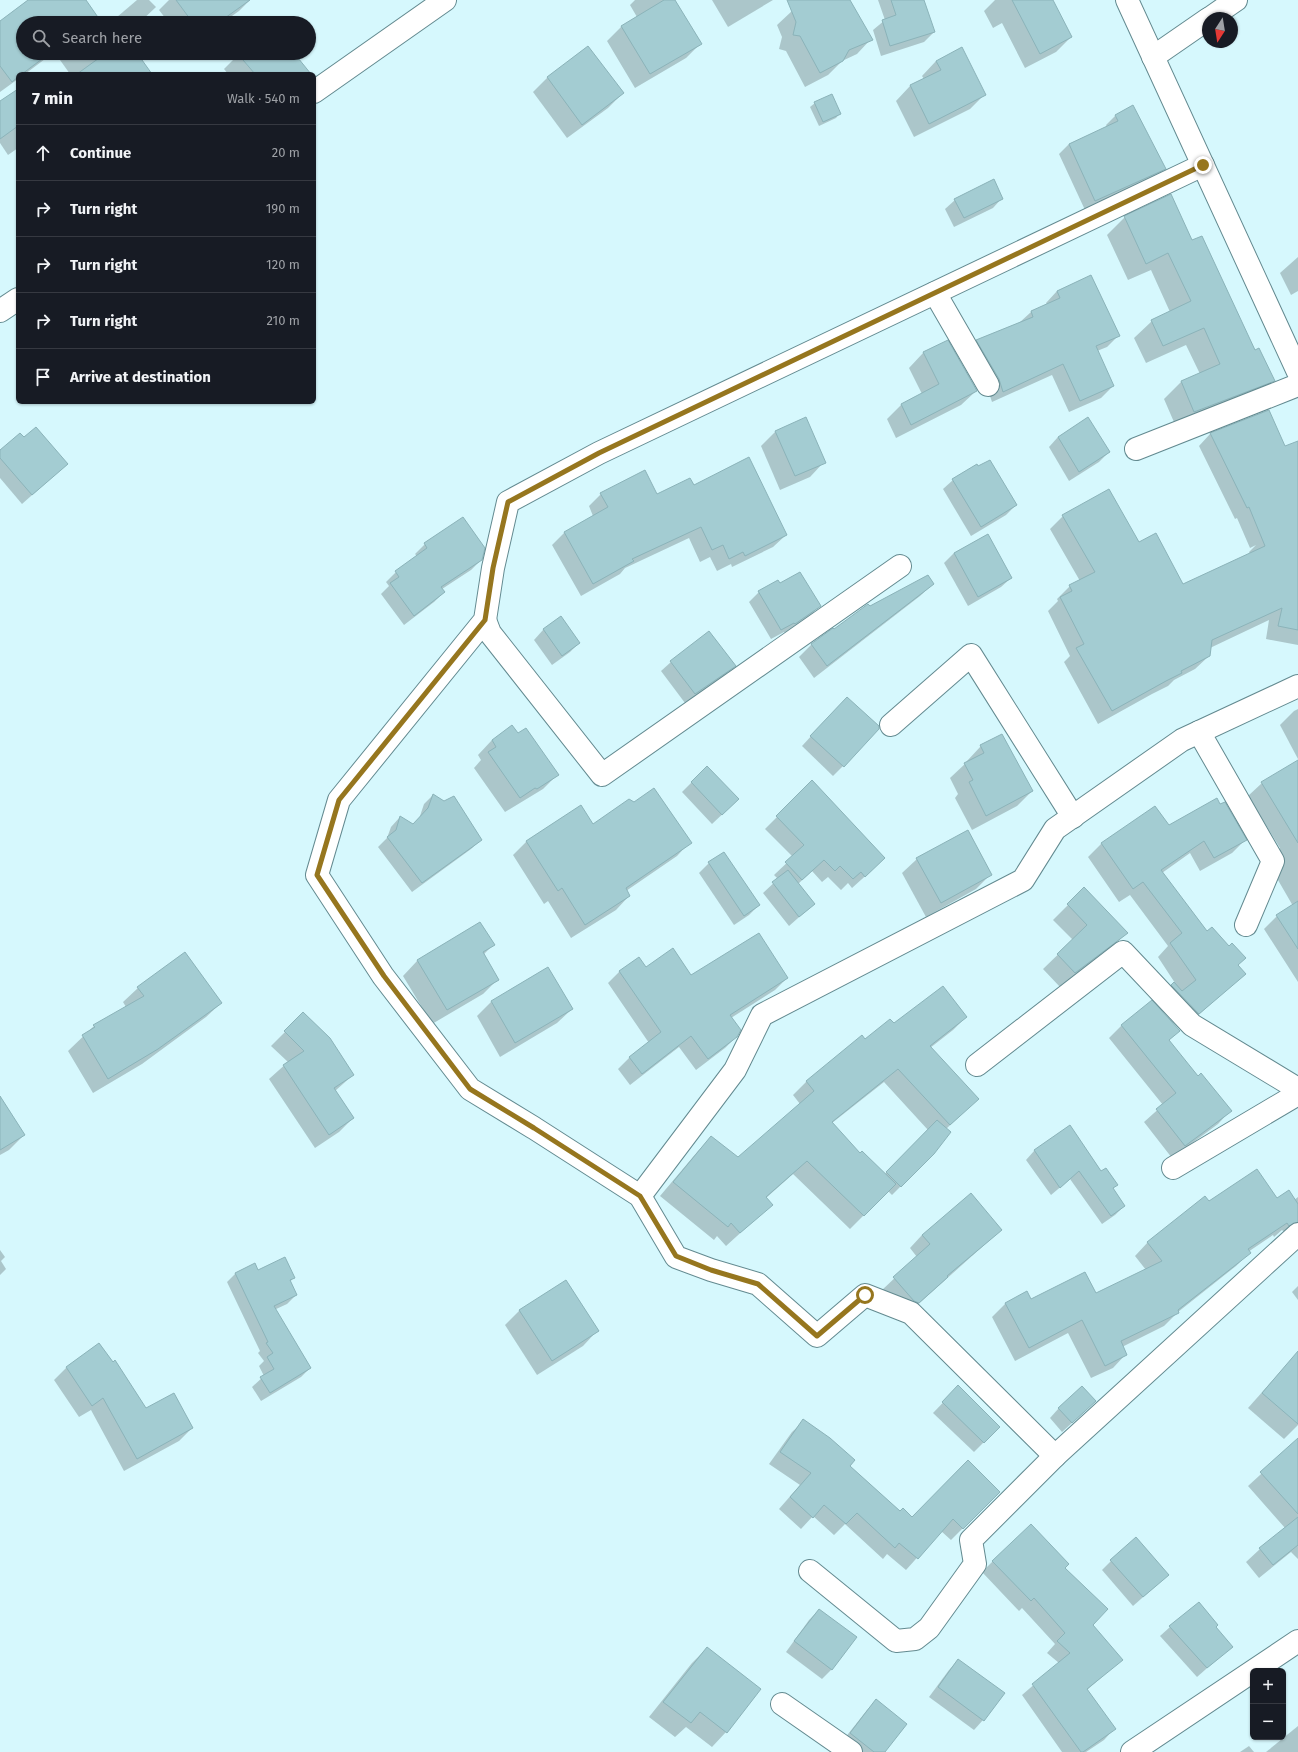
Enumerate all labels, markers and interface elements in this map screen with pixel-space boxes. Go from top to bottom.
north arrow [1202,12,1238,48]
search box [16,16,316,60]
icon: search [30,27,52,49]
text: Search here [62,29,142,47]
text: 7 min [32,88,73,109]
text: Walk · 540 m [227,91,300,106]
icon: ahead [32,142,54,164]
text: Continue [70,144,131,162]
text: 20 m [272,145,300,160]
route end [1194,156,1212,174]
icon: right [32,198,54,220]
text: Turn right [70,200,137,218]
text: 190 m [266,201,300,216]
icon: right [32,254,54,276]
text: Turn right [70,256,137,274]
text: 120 m [266,257,300,272]
icon: right [32,310,54,332]
text: Turn right [70,312,137,330]
text: 210 m [266,313,300,328]
icon: arrive [32,366,54,388]
text: Arrive at destination [70,368,211,386]
route start [856,1286,874,1304]
map controls [1250,1668,1286,1740]
button: + [1250,1668,1286,1704]
button: − [1250,1704,1286,1740]

